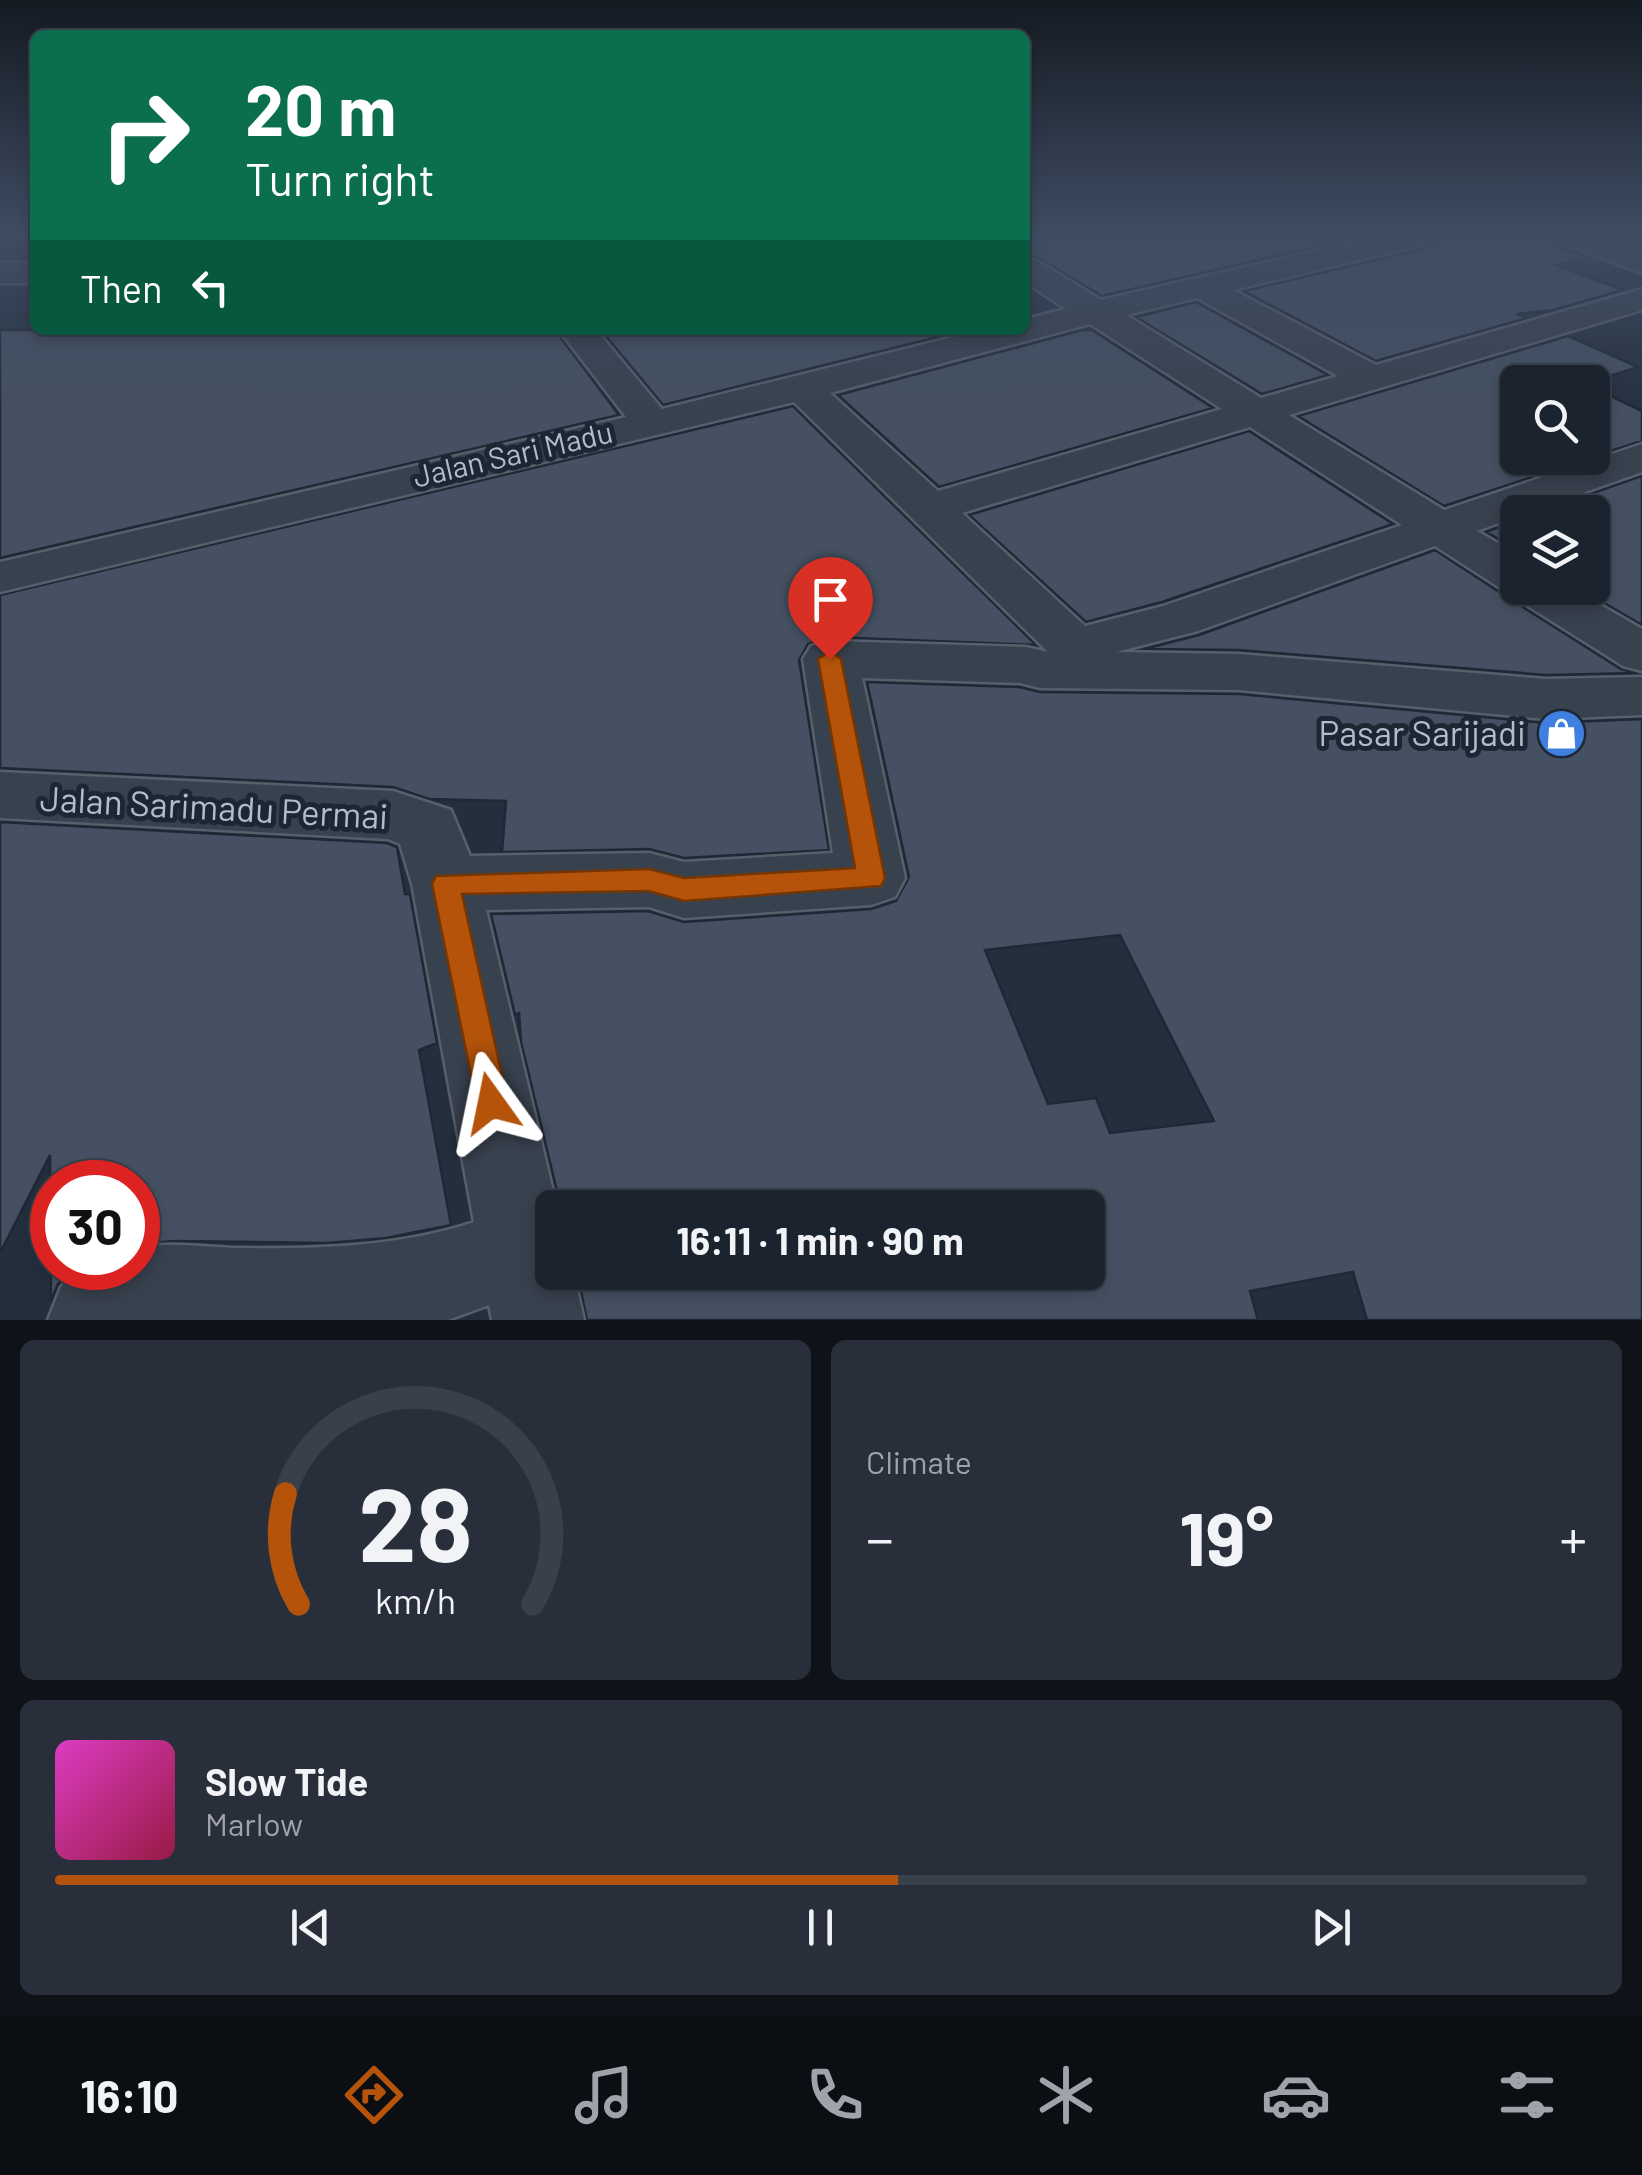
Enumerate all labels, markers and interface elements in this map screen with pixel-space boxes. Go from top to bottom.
text: 20 m [245,66,397,150]
icon: right [80,70,210,200]
text: Turn right [245,151,435,205]
icon: left [183,260,238,315]
text: Then [80,265,163,311]
map controls [1500,365,1610,605]
button: search [1500,365,1610,475]
street label: Jalan Sari Madu [409,413,616,493]
button: layers [1500,495,1610,605]
pin [788,557,873,660]
icon: arrive [803,572,858,627]
shop icon: Pasar Sarijadi [1535,708,1587,760]
place label: Pasar Sarijadi [1319,711,1526,753]
street label: Jalan Sarimadu Permai [39,776,389,836]
position arrow [439,1051,543,1155]
speed limit sign: 30 [30,1160,160,1290]
text: 16:11 · 1 min · 90 m [676,1217,964,1263]
text: Climate [866,1442,972,1480]
text: 28 [358,1458,473,1583]
text: 19° [1179,1491,1274,1581]
text: − [866,1504,894,1570]
text: + [1559,1504,1587,1570]
text: km/h [375,1578,456,1621]
text: Slow Tide [205,1758,368,1804]
text: Marlow [205,1804,303,1842]
icon: previous [283,1900,338,1955]
icon: pause [793,1900,848,1955]
icon: next [1304,1900,1359,1955]
icon: directions [339,2060,409,2130]
icon: music [569,2060,639,2130]
icon: phone [800,2060,870,2130]
icon: climate [1031,2060,1101,2130]
icon: car [1261,2060,1331,2130]
icon: filters [1492,2060,1562,2130]
text: 16:10 [80,2068,178,2122]

